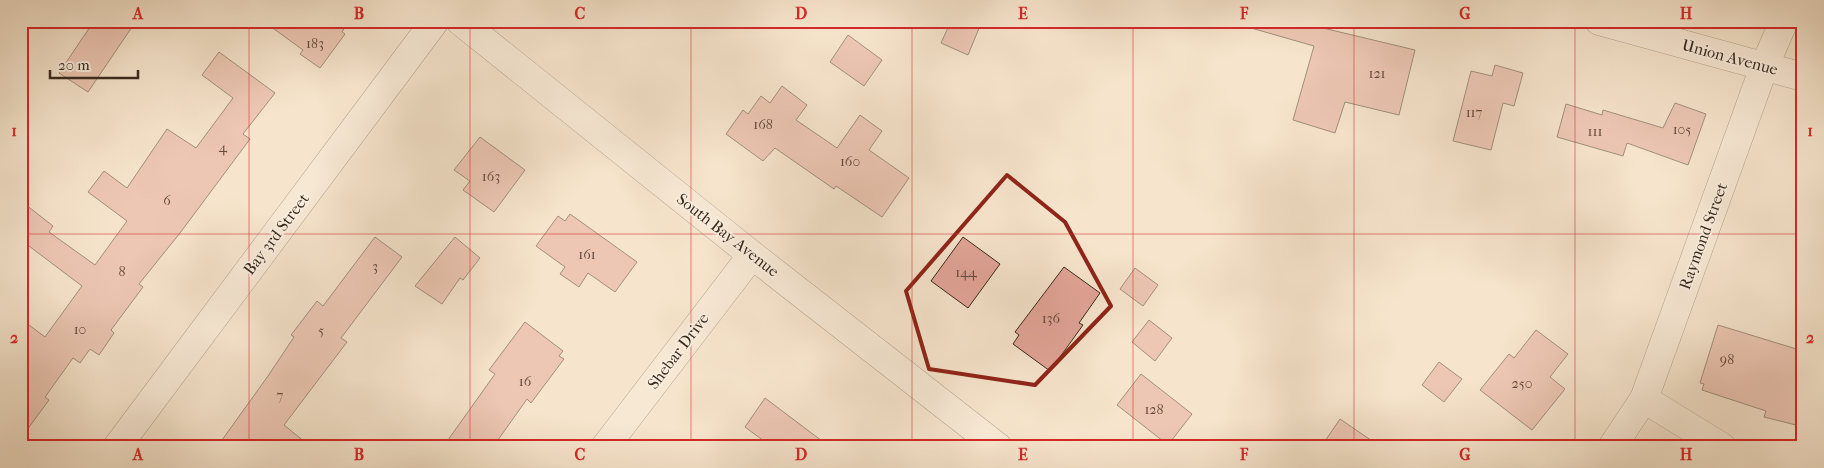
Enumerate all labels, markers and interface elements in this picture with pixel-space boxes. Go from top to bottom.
text: A [132,4,144,23]
text: B [354,4,364,23]
text: C [575,4,586,23]
text: D [795,4,807,23]
text: E [1018,4,1028,23]
text: F [1239,4,1249,23]
text: G [1459,4,1471,23]
text: H [1680,4,1693,23]
house number: 183 [306,35,324,52]
street label: Union Avenue [1680,35,1780,79]
scale bar [50,48,138,80]
text: 20 m [58,56,90,74]
house number: 121 [1368,65,1386,82]
house number: 117 [1466,104,1483,121]
house number: 168 [753,116,773,133]
text: 1 [11,121,17,140]
house number: 105 [1673,121,1691,138]
text: 1 [1807,121,1813,140]
house number: 111 [1588,123,1603,140]
house number: 4 [219,139,228,156]
house number: 160 [840,153,860,170]
house number: 163 [482,168,500,185]
street label: Raymond Street [1675,180,1731,292]
street label: Bay 3rd Street [239,189,313,278]
street label: South Bay Avenue [673,189,783,281]
house number: 6 [163,192,171,209]
house number: 161 [578,246,596,263]
house number: 3 [372,258,378,275]
house number: 8 [118,263,126,280]
house number: 144 [955,264,978,281]
street label: Shebar Drive [643,309,713,393]
house number: 136 [1042,310,1061,327]
house number: 10 [74,321,86,338]
house number: 5 [318,322,324,339]
text: 2 [10,328,18,347]
text: 2 [1806,328,1814,347]
house number: 98 [1720,351,1734,368]
house number: 16 [519,373,532,390]
house number: 250 [1512,375,1532,392]
house number: 7 [277,387,284,404]
house number: 128 [1144,401,1164,418]
text: A [132,445,144,464]
text: B [354,445,364,464]
text: C [575,445,586,464]
text: D [795,445,807,464]
text: E [1018,445,1028,464]
text: F [1239,445,1249,464]
text: G [1459,445,1471,464]
text: H [1680,445,1693,464]

